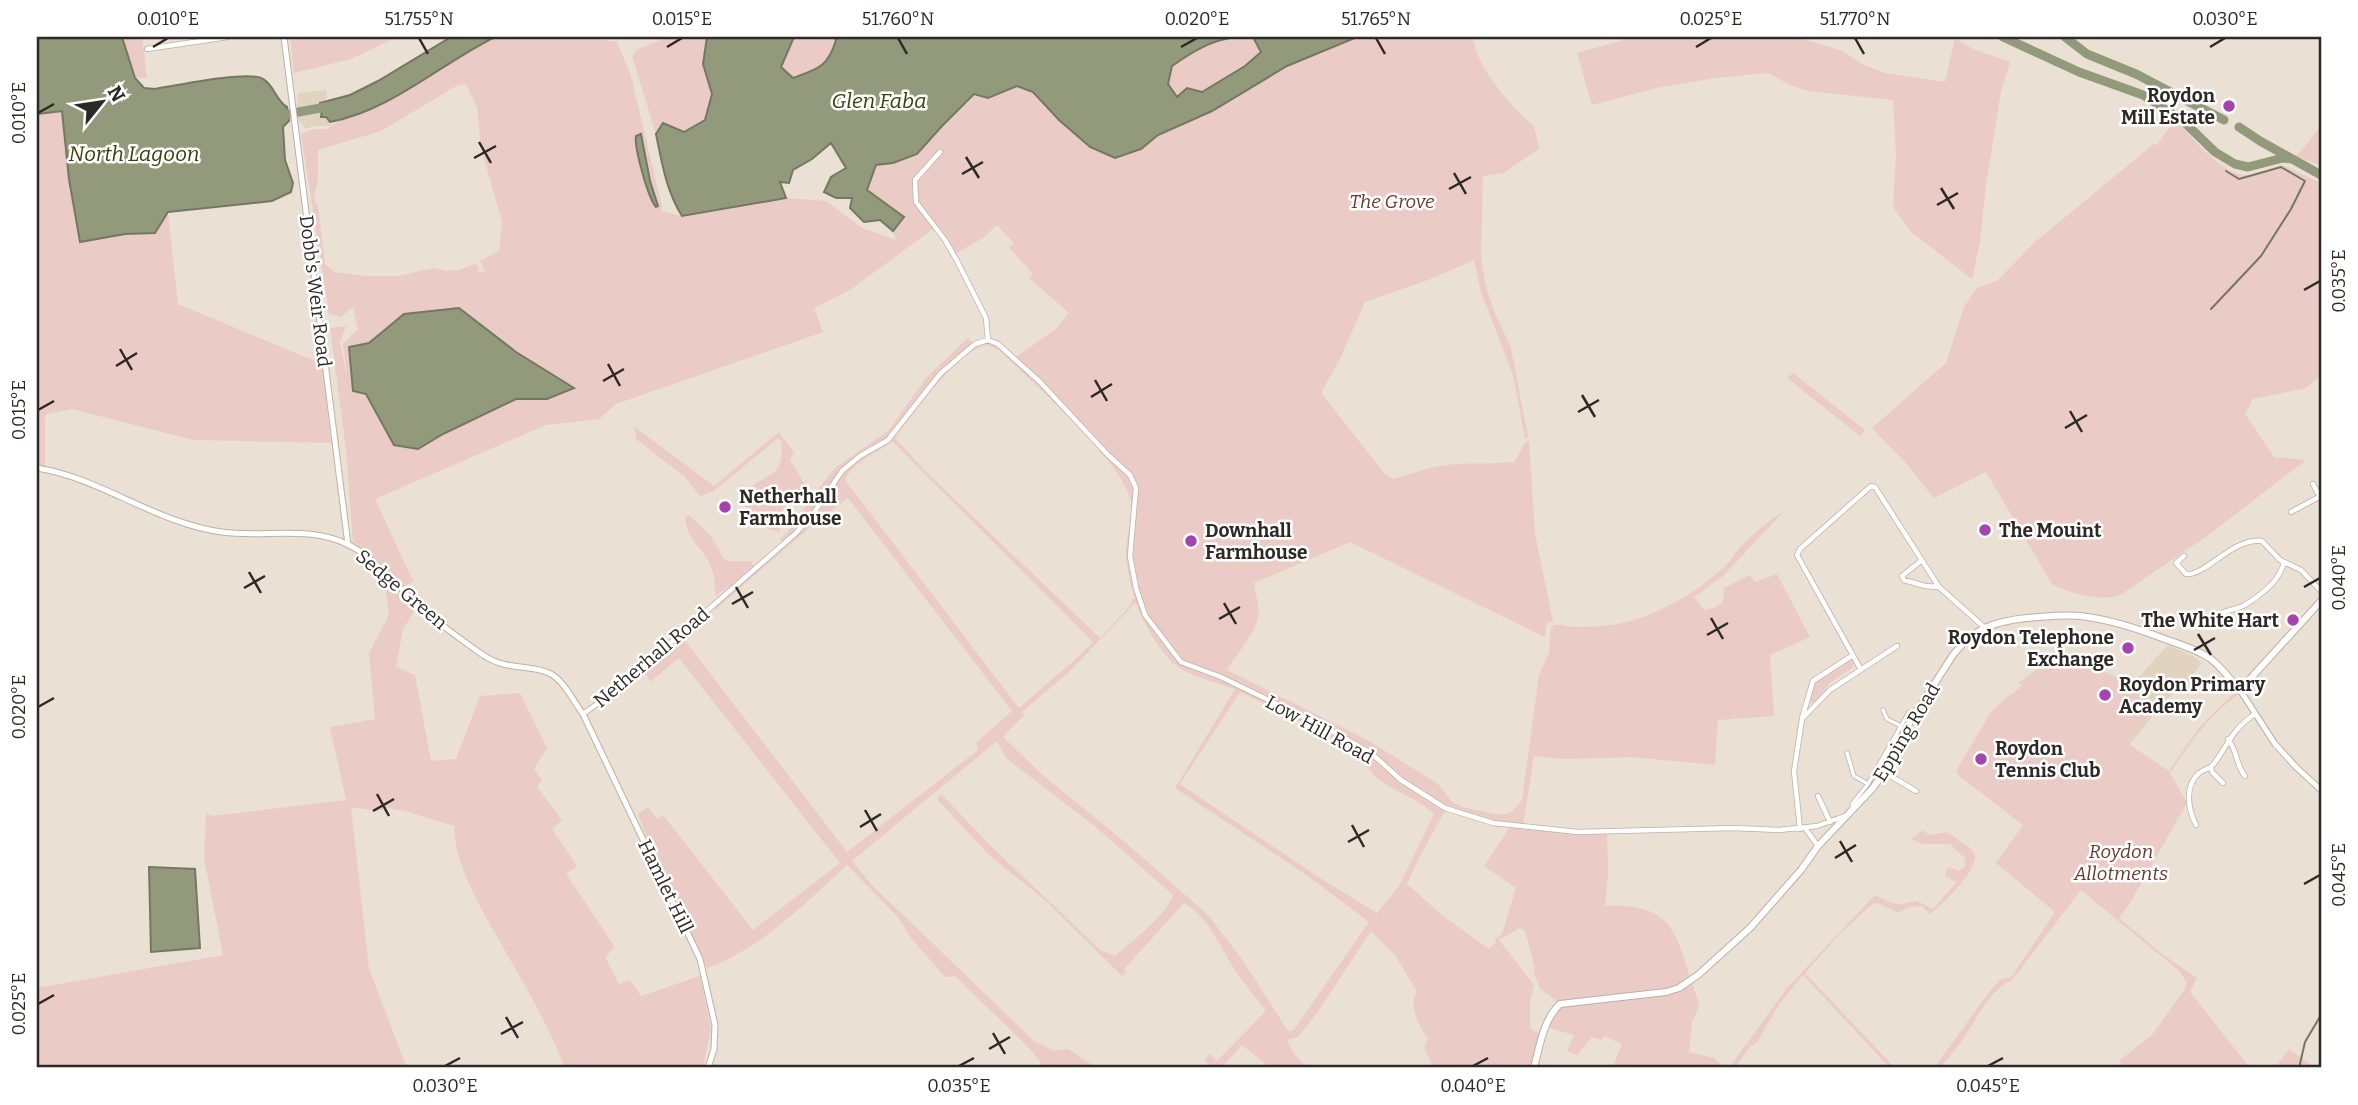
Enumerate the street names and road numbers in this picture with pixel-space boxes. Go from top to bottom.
street label: Dobb's Weir Road [295,214,336,368]
street label: Sedge Green [351,545,452,634]
street label: Netherhall Road [589,602,714,712]
street label: Epping Road [1868,679,1945,786]
street label: Low Hill Road [1262,690,1378,769]
street label: Hamlet Hill [633,836,698,937]

